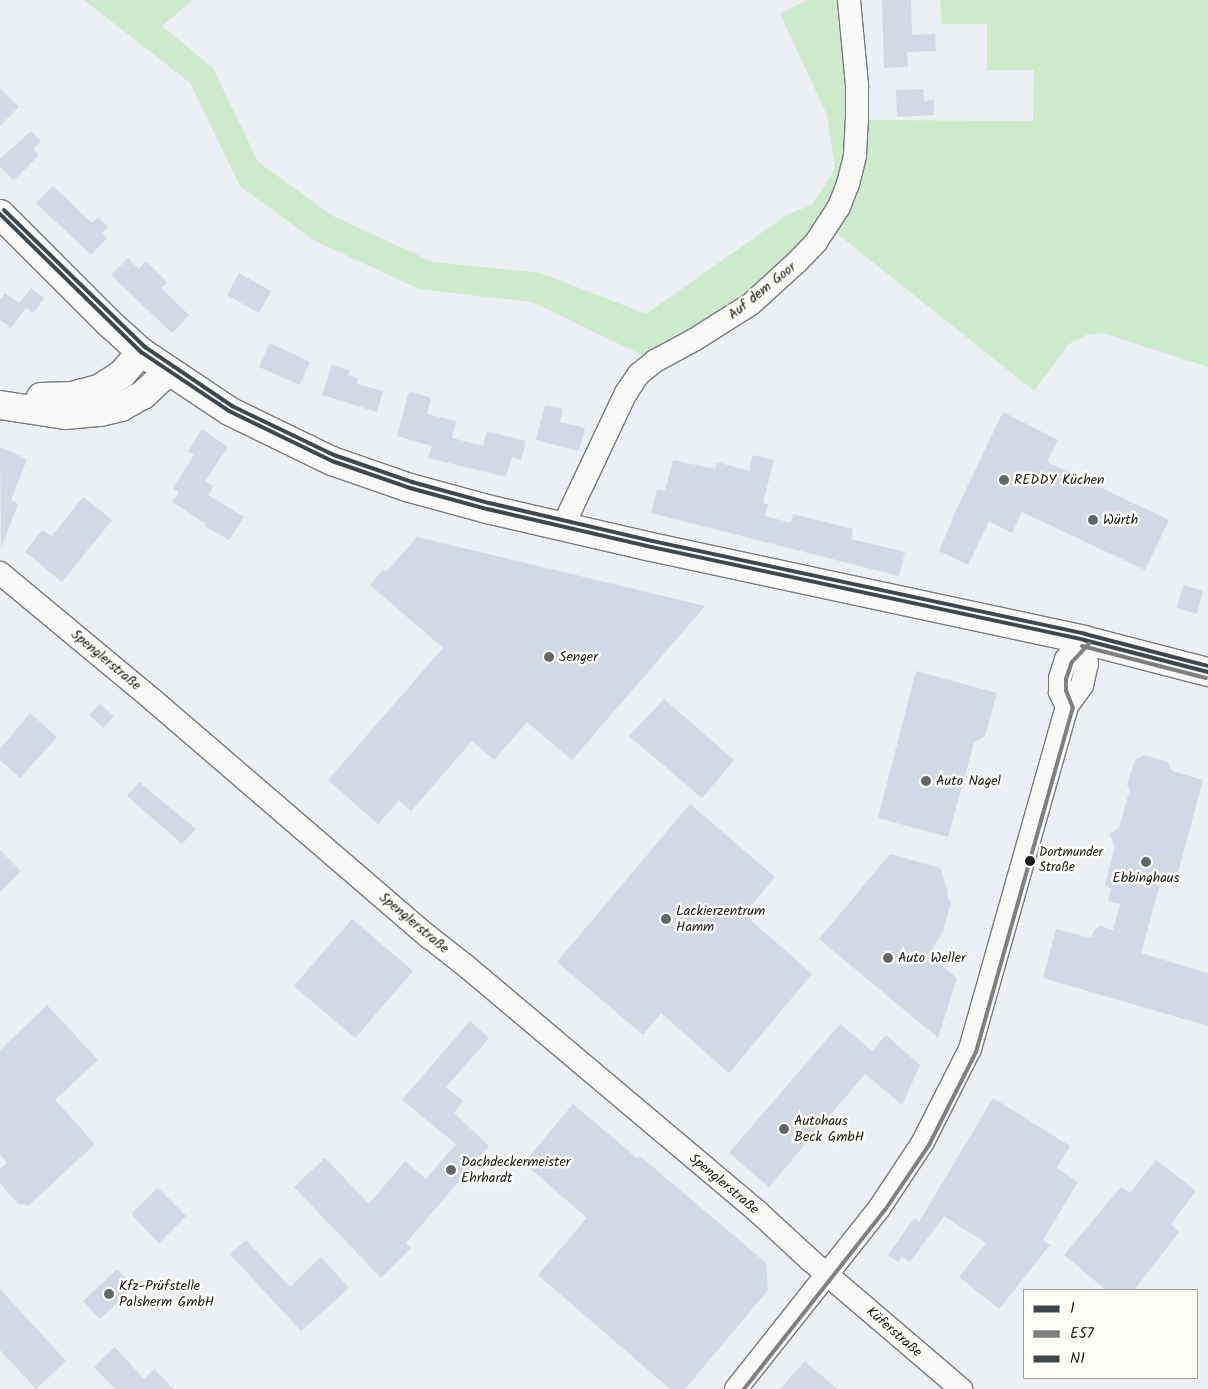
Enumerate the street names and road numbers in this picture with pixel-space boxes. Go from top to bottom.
street label: Auf dem Goor [725,259,799,323]
street label: Spenglerstraße [68,626,144,694]
street label: Spenglerstraße [376,889,452,957]
street label: Spenglerstraße [686,1150,762,1218]
street label: Küferstraße [863,1303,925,1361]

